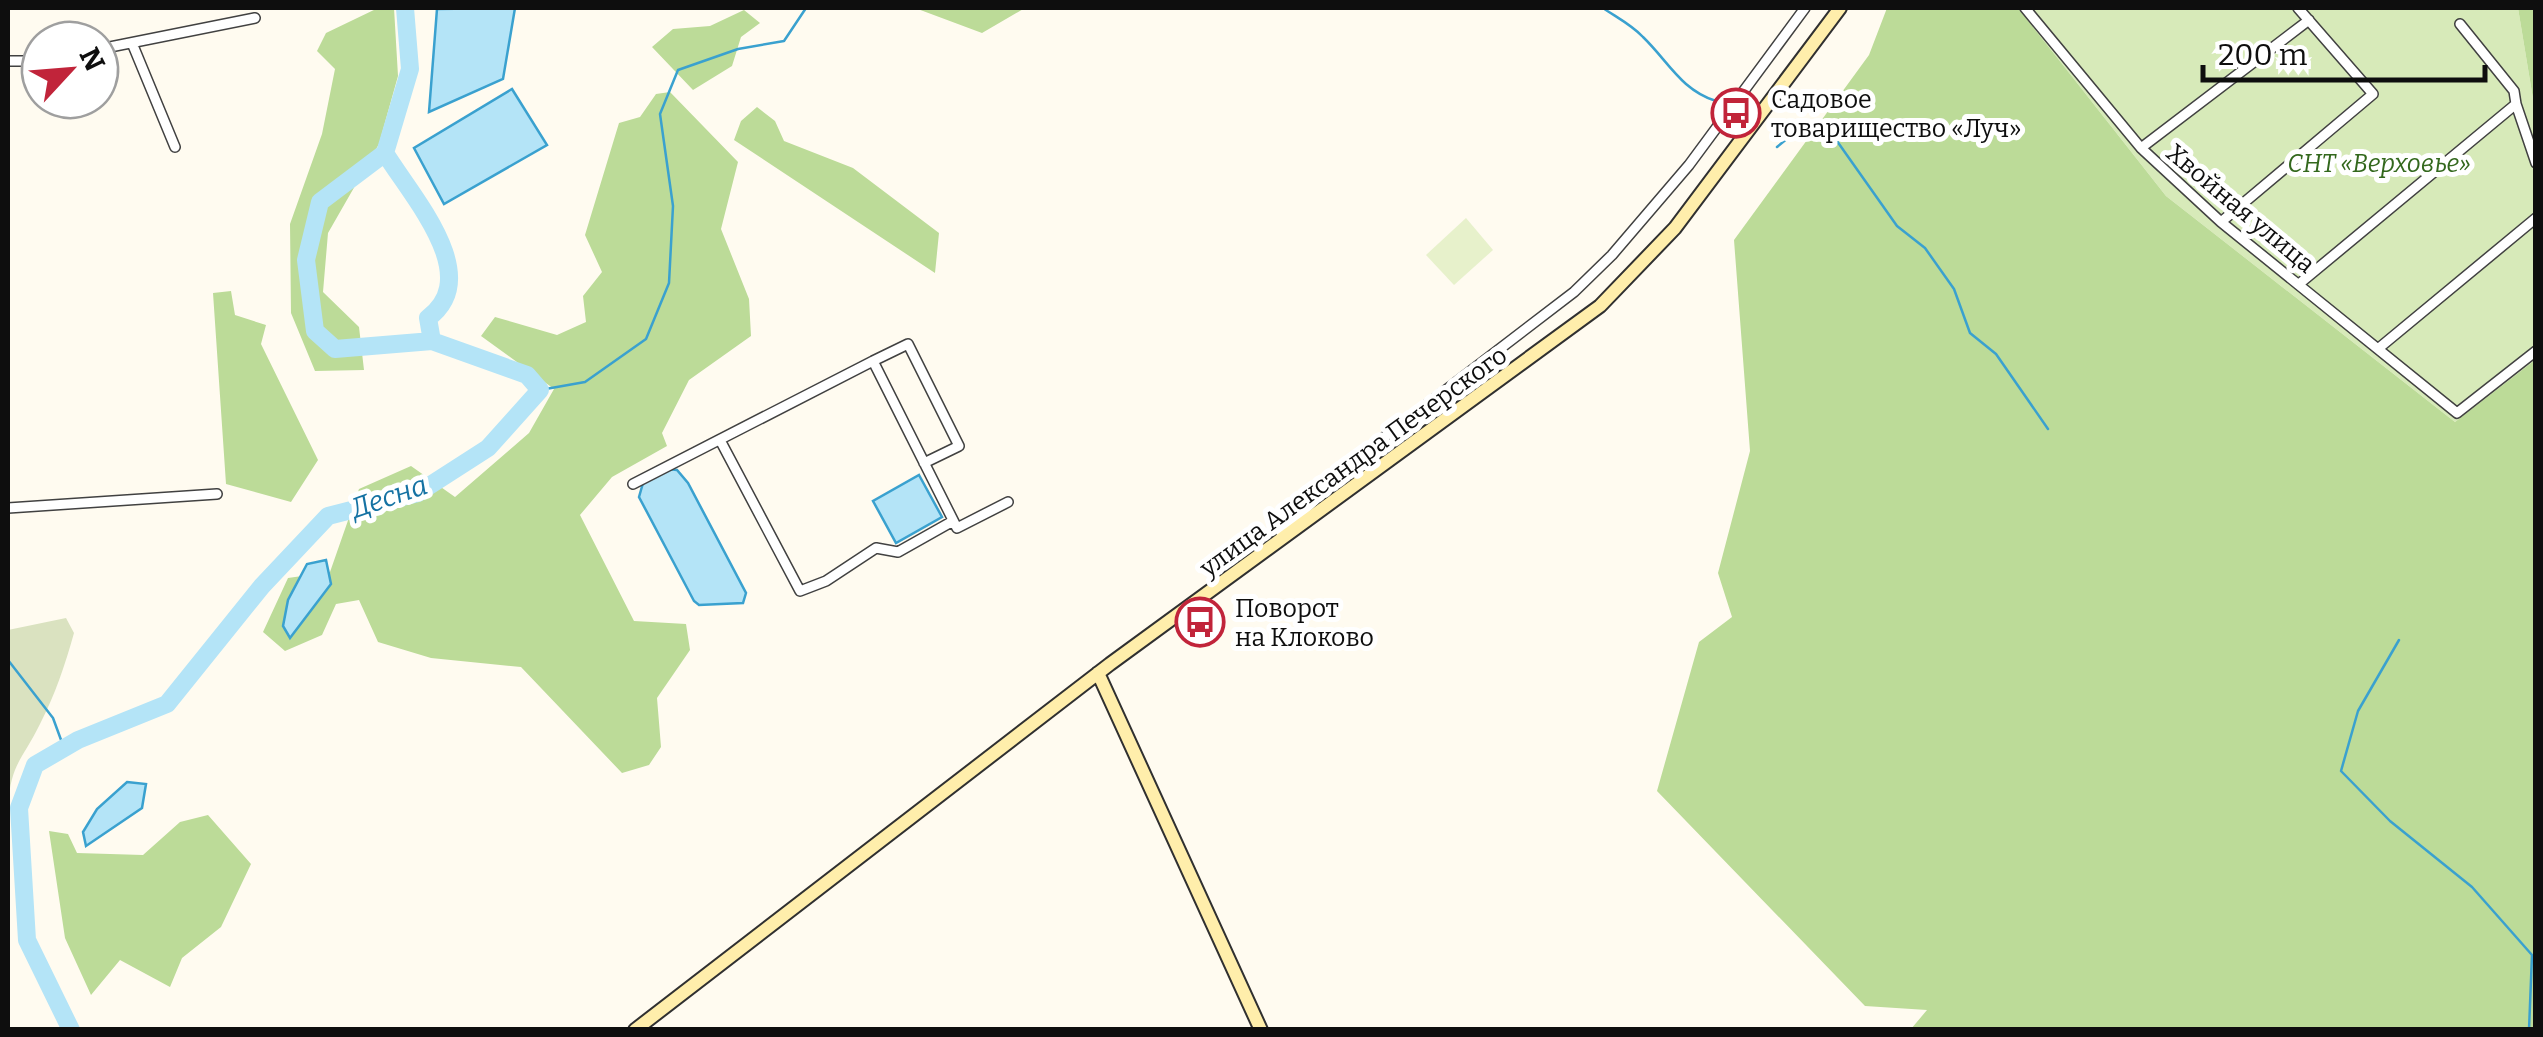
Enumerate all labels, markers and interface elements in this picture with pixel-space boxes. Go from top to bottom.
north arrow [20,20,120,120]
scale bar [2203,20,2486,82]
text: 200 m [2218,37,2308,73]
text: N [72,42,112,76]
place label: Садовое товарищество «Луч» [1771,85,2021,144]
bus stop icon: Садовое товарищество «Луч» [1710,87,1762,139]
street label: Хвойная улица [2160,138,2321,280]
park label: СНТ «Верховье» [2287,149,2471,179]
street label: улица Александра Печерского [1193,340,1513,584]
water label: Десна [345,468,432,526]
place label: Поворот на Клоково [1235,594,1374,653]
bus stop icon: Поворот на Клоково [1174,596,1226,648]

